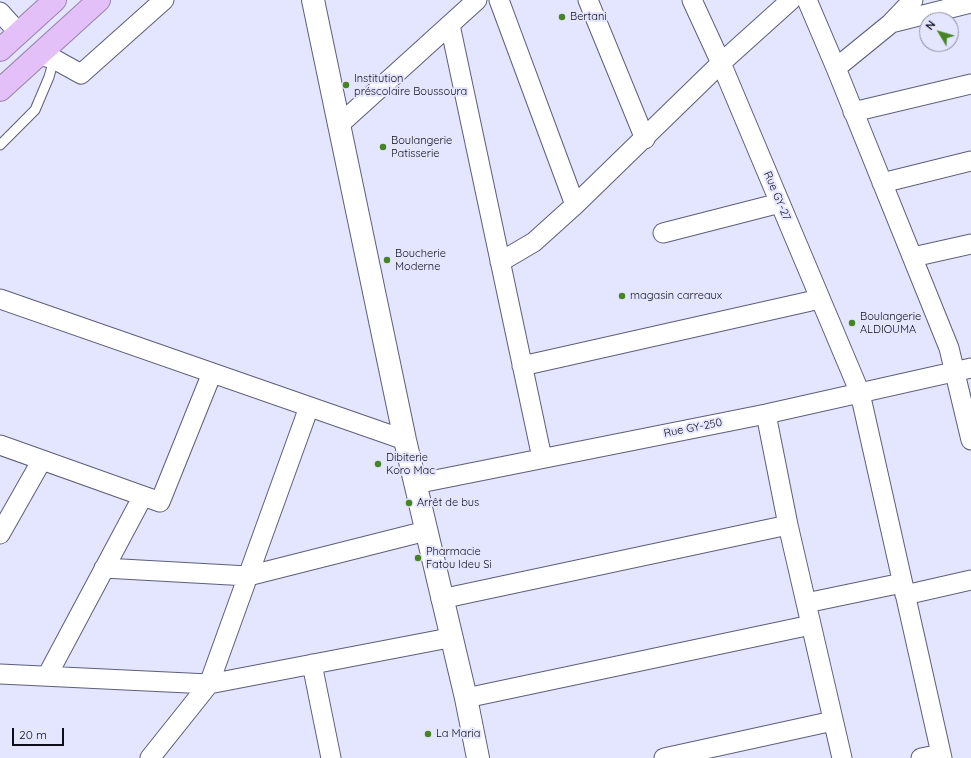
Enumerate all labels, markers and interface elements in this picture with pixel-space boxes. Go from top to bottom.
place label: Bertani [570,10,607,24]
marker: Bertani [557,12,567,22]
north arrow [919,12,959,52]
text: N [922,18,938,33]
place label: Institution préscolaire Boussoura [354,72,467,98]
marker: Institution préscolaire Boussoura [341,80,351,90]
place label: Boulangerie Patisserie [391,134,452,160]
marker: Boulangerie Patisserie [378,142,388,152]
street label: Rue GY-27 [761,169,793,223]
place label: Boucherie Moderne [395,247,446,273]
marker: Boucherie Moderne [382,255,392,265]
place label: magasin carreaux [630,289,722,303]
marker: magasin carreaux [617,291,627,301]
place label: Boulangerie ALDIOUMA [860,310,921,336]
marker: Boulangerie ALDIOUMA [847,318,857,328]
street label: Rue GY-250 [663,416,723,440]
place label: Dibiterie Koro Mac [386,451,435,477]
marker: Dibiterie Koro Mac [373,459,383,469]
place label: Arrêt de bus [417,496,479,510]
marker: Arrêt de bus [404,498,414,508]
place label: Pharmacie Fatou Ideu Si [426,545,492,571]
marker: Pharmacie Fatou Ideu Si [413,553,423,563]
scale bar [14,720,66,746]
text: 20 m [19,727,47,742]
place label: La Maria [436,727,481,741]
marker: La Maria [423,729,433,739]

